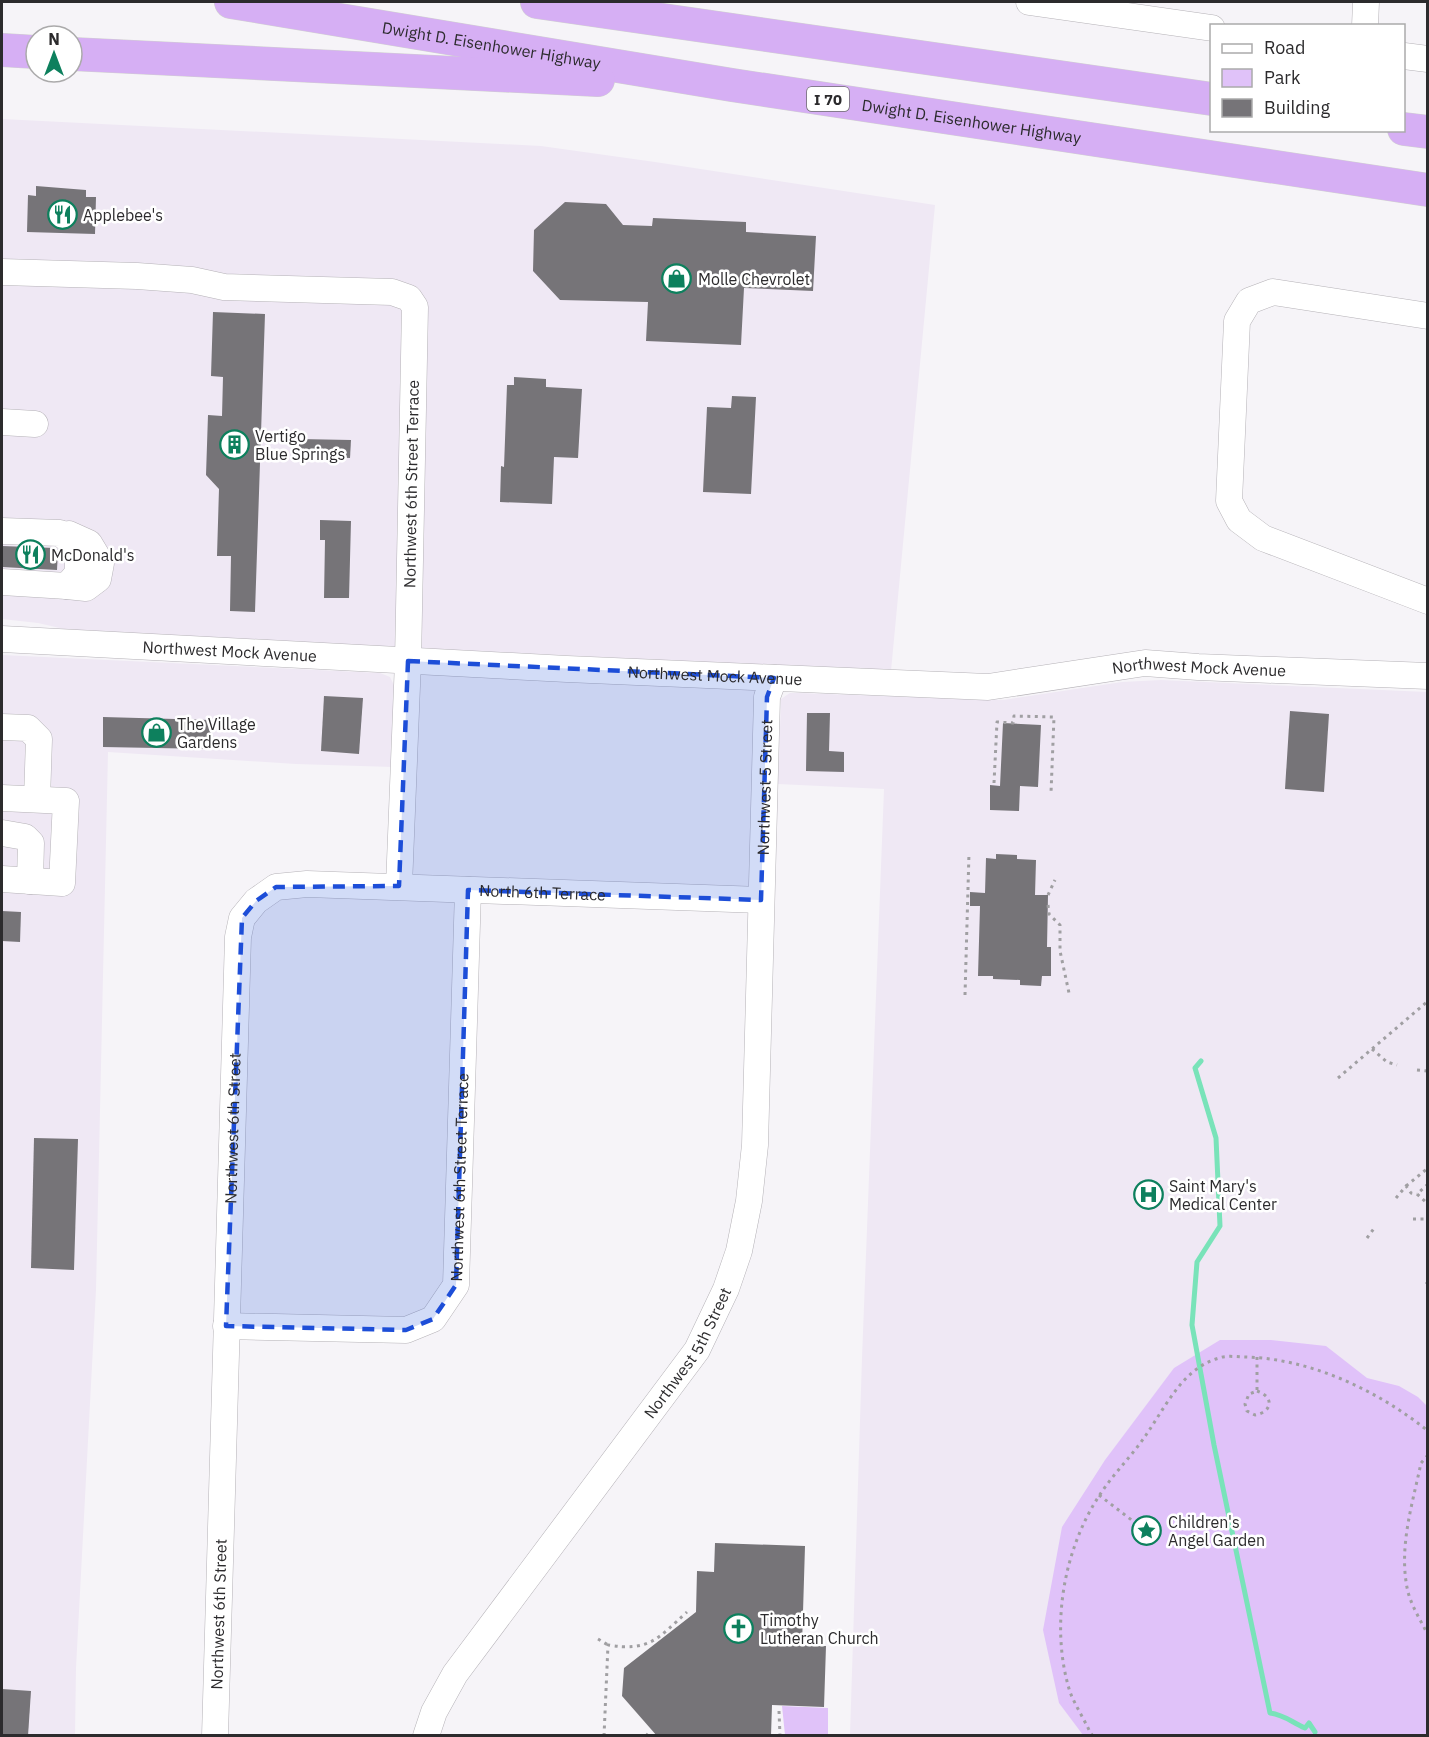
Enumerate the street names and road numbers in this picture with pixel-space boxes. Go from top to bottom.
street label: Dwight D. Eisenhower Highway [381,17,602,73]
road number: I 70 [807,87,849,111]
street label: Dwight D. Eisenhower Highway [860,95,1082,148]
street label: Northwest 6th Street Terrace [399,379,423,588]
street label: Northwest Mock Avenue [142,636,318,666]
street label: Northwest Mock Avenue [1111,653,1287,680]
street label: Northwest Mock Avenue [627,662,803,689]
street label: Northwest 5 Street [753,719,776,856]
street label: North 6th Terrace [479,880,606,905]
street label: Northwest 6th Street [220,1052,245,1204]
street label: Northwest 6th Street Terrace [446,1072,472,1282]
street label: Northwest 5th Street [640,1284,735,1422]
street label: Northwest 6th Street [206,1538,231,1690]

